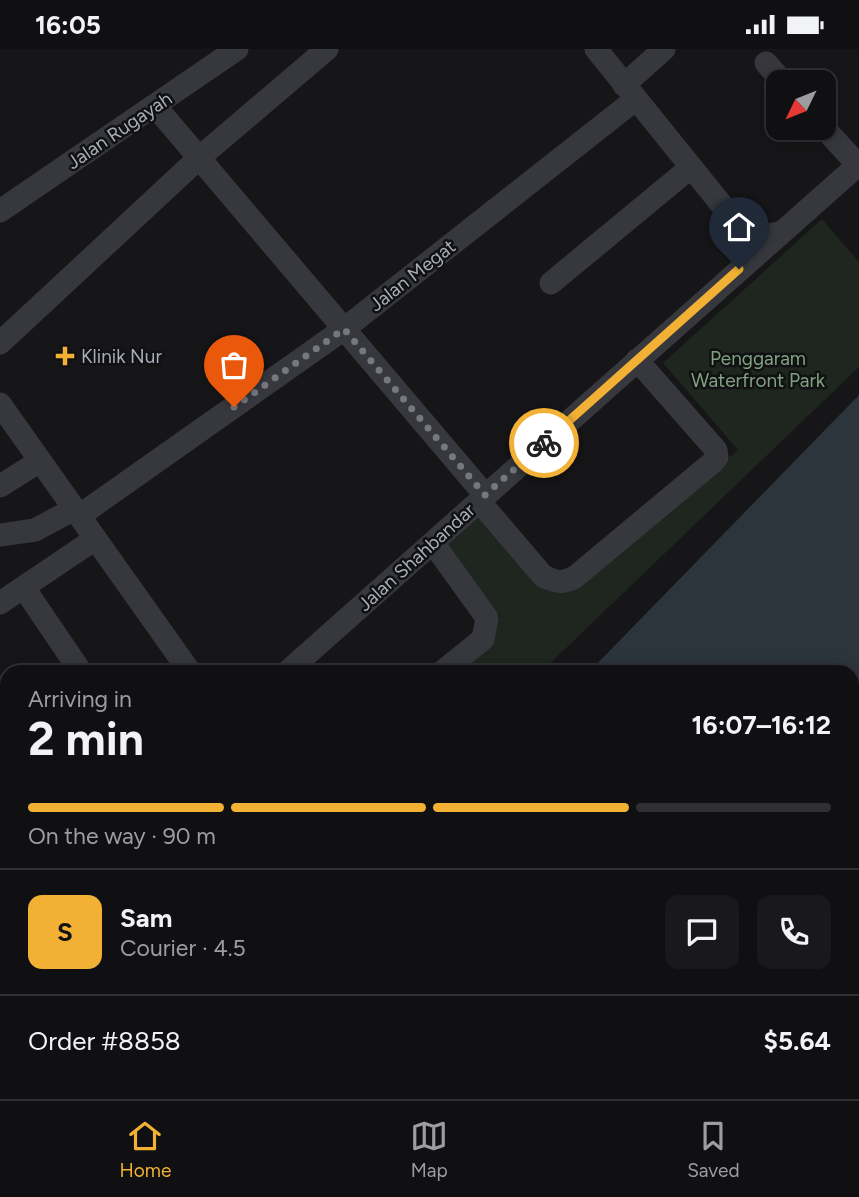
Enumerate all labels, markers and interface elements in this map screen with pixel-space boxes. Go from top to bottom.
text: 16:05 [35,9,101,41]
north arrow [766,70,836,140]
map controls [766,70,836,140]
street label: Jalan Rugayah [62,87,176,174]
pin [709,197,769,269]
icon: home [720,208,758,246]
street label: Jalan Megat [365,235,460,316]
pin [204,335,264,407]
place label: Klinik Nur [81,345,162,368]
marker: Klinik Nur [55,346,75,366]
icon: bag [215,346,253,384]
park label: Penggaram Waterfront Park [691,347,826,392]
courier [509,408,579,478]
icon: bike [525,424,563,462]
street label: Jalan Shahbandar [353,498,480,616]
text: Arriving in [28,685,132,713]
text: 16:07–16:12 [692,709,831,741]
text: 2 min [28,711,144,767]
text: On the way · 90 m [28,822,216,850]
button: chat [665,895,739,969]
button: phone [757,895,831,969]
text: Sam [120,902,172,934]
text: S [57,916,73,948]
text: Courier · 4.5 [120,934,246,962]
text: Order #8858 [28,1025,181,1057]
text: $5.64 [764,1025,831,1057]
tab: Home [119,1117,171,1182]
tab: Map [410,1117,448,1182]
tab: Saved [687,1117,740,1182]

